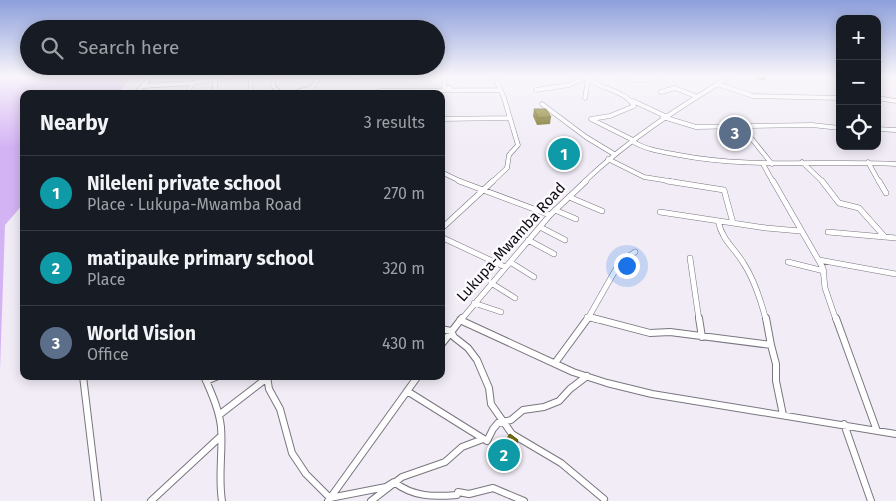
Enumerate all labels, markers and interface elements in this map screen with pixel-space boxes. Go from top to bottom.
map controls [836,15,881,150]
button: + [836,15,881,60]
search box [20,20,445,75]
icon: search [38,34,66,62]
text: Search here [78,36,179,59]
button: − [836,60,881,105]
button: locate [836,105,881,150]
text: Nearby [40,110,108,136]
text: 3 results [364,113,425,132]
pin: 3 [719,114,751,152]
pin: 1 [548,135,580,173]
text: Nileleni private school [87,172,281,195]
street label: Lukupa-Mwamba Road [453,179,569,305]
text: 1 [52,184,60,203]
text: 270 m [383,184,425,203]
text: Place · Lukupa-Mwamba Road [87,195,302,214]
text: matipauke primary school [87,247,314,270]
your location [614,253,640,279]
text: 2 [52,259,60,278]
text: 320 m [382,259,425,278]
text: Place [87,270,126,289]
text: World Vision [87,322,196,345]
text: 3 [52,334,60,353]
text: 430 m [382,334,425,353]
text: Office [87,345,129,364]
pin: 2 [488,436,520,474]

